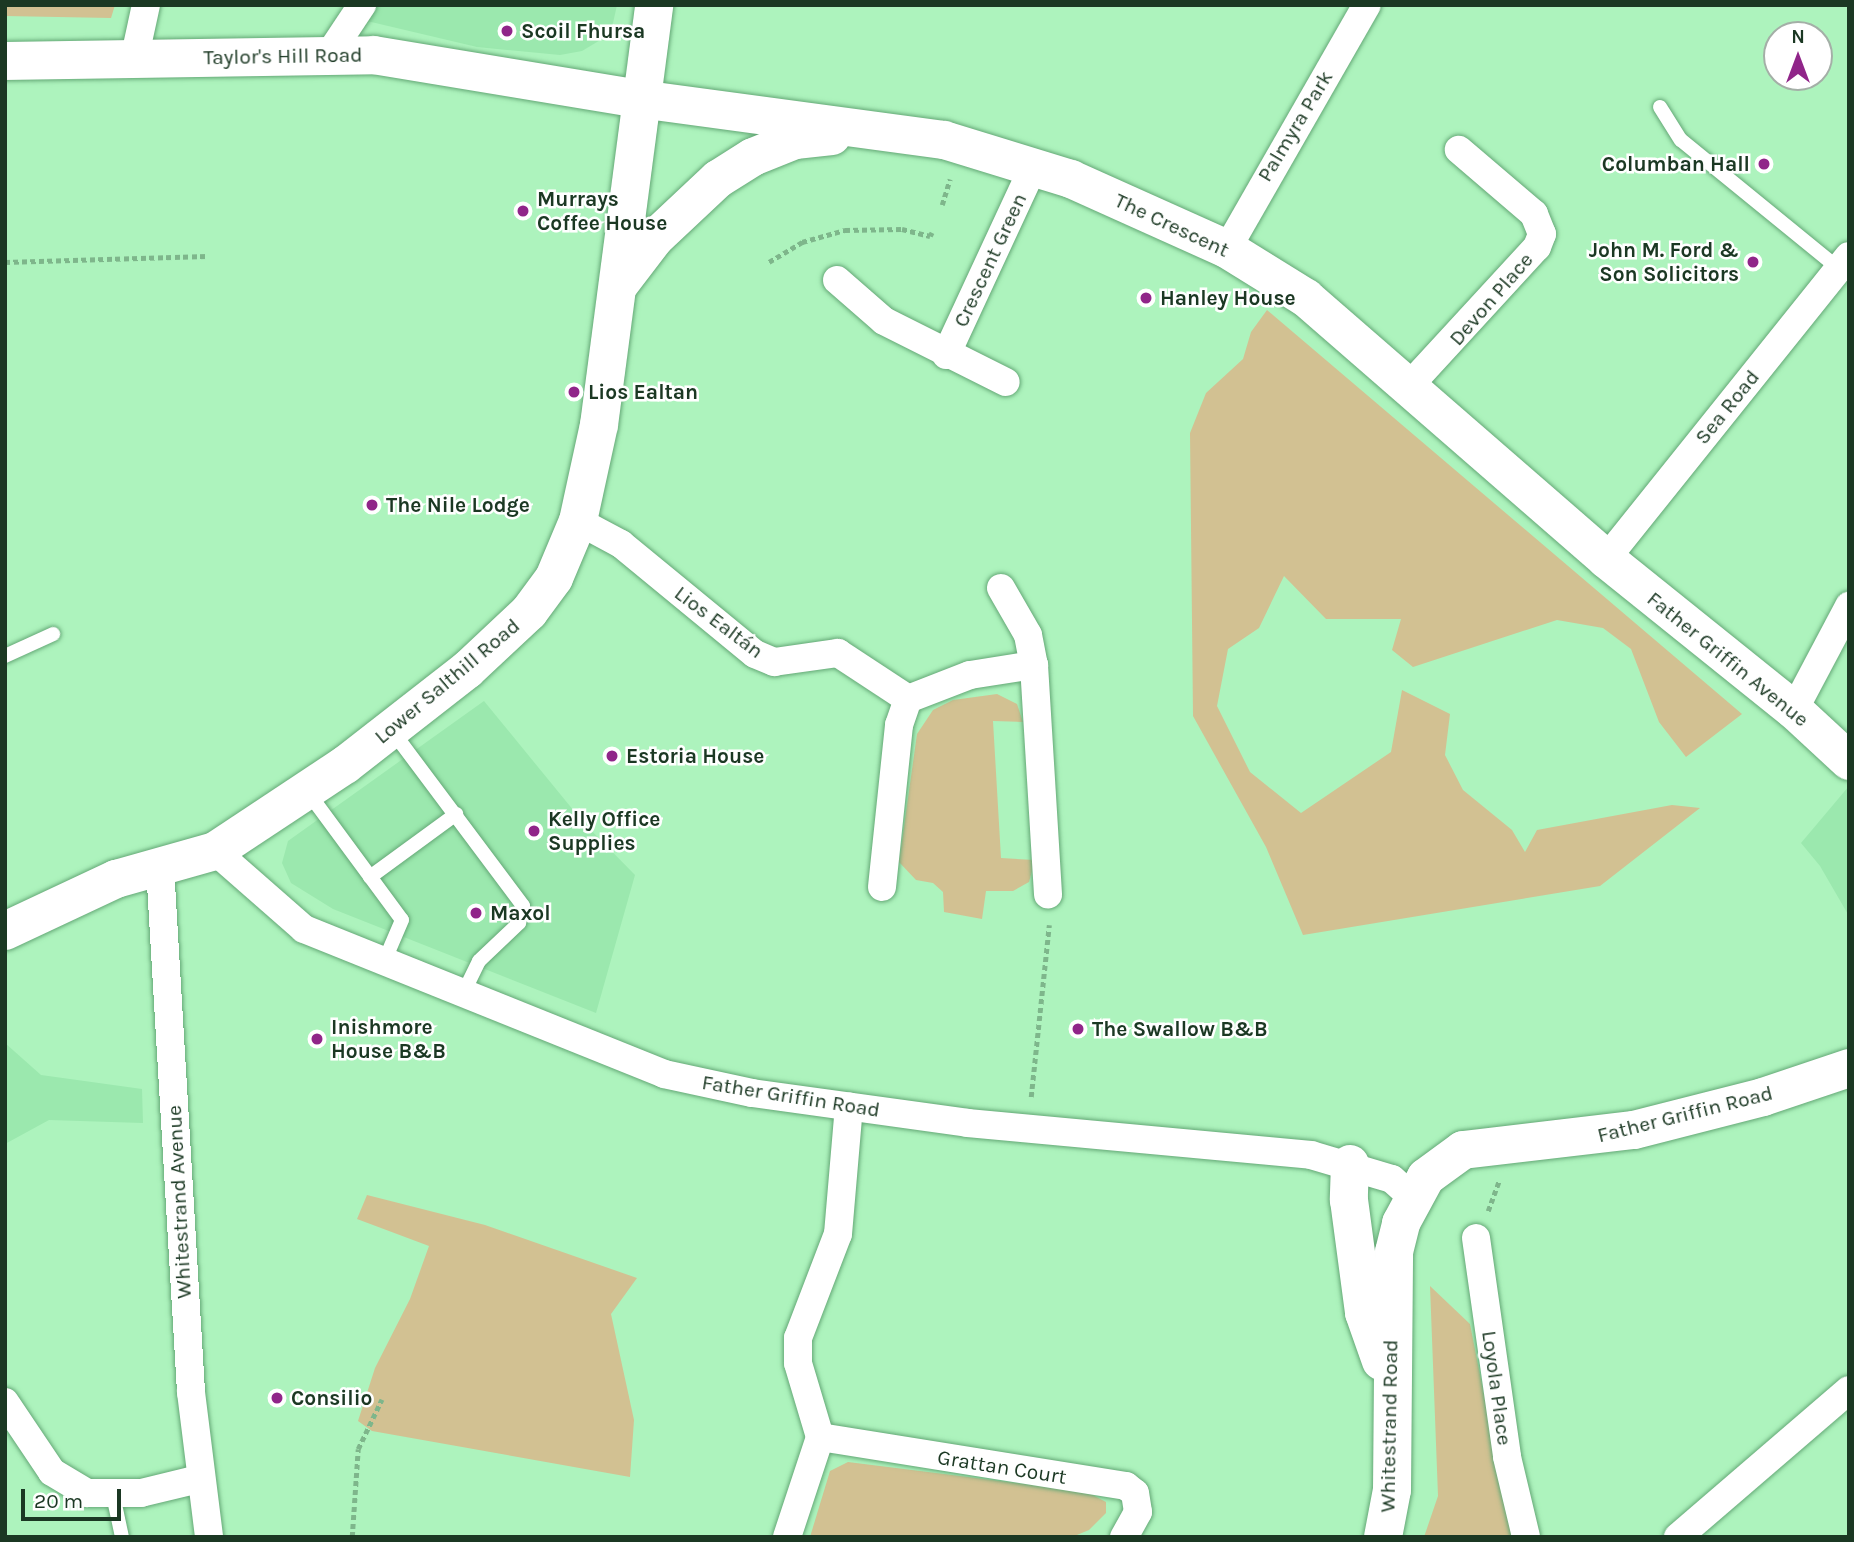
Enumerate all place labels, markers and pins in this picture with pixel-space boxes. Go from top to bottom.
place label: Scoil Fhursa [521,18,645,44]
marker: Scoil Fhursa [499,23,515,39]
place label: Columban Hall [1602,151,1750,177]
marker: Columban Hall [1756,156,1772,172]
place label: Murrays Coffee House [537,186,667,236]
marker: Murrays Coffee House [515,203,531,219]
place label: John M. Ford & Son Solicitors [1589,237,1739,287]
marker: John M. Ford & Son Solicitors [1745,254,1761,270]
place label: Hanley House [1160,285,1296,311]
marker: Hanley House [1138,290,1154,306]
place label: Lios Ealtan [588,379,698,405]
marker: Lios Ealtan [566,384,582,400]
place label: The Nile Lodge [386,492,530,518]
marker: The Nile Lodge [364,497,380,513]
place label: Estoria House [626,743,764,769]
marker: Estoria House [604,748,620,764]
place label: Kelly Office Supplies [548,806,660,856]
marker: Kelly Office Supplies [526,823,542,839]
place label: Maxol [490,900,551,926]
marker: Maxol [468,905,484,921]
place label: Inishmore House B&B [331,1014,446,1064]
place label: The Swallow B&B [1092,1016,1268,1042]
marker: The Swallow B&B [1070,1021,1086,1037]
marker: Inishmore House B&B [309,1031,325,1047]
place label: Consilio [291,1385,372,1411]
marker: Consilio [269,1390,285,1406]

